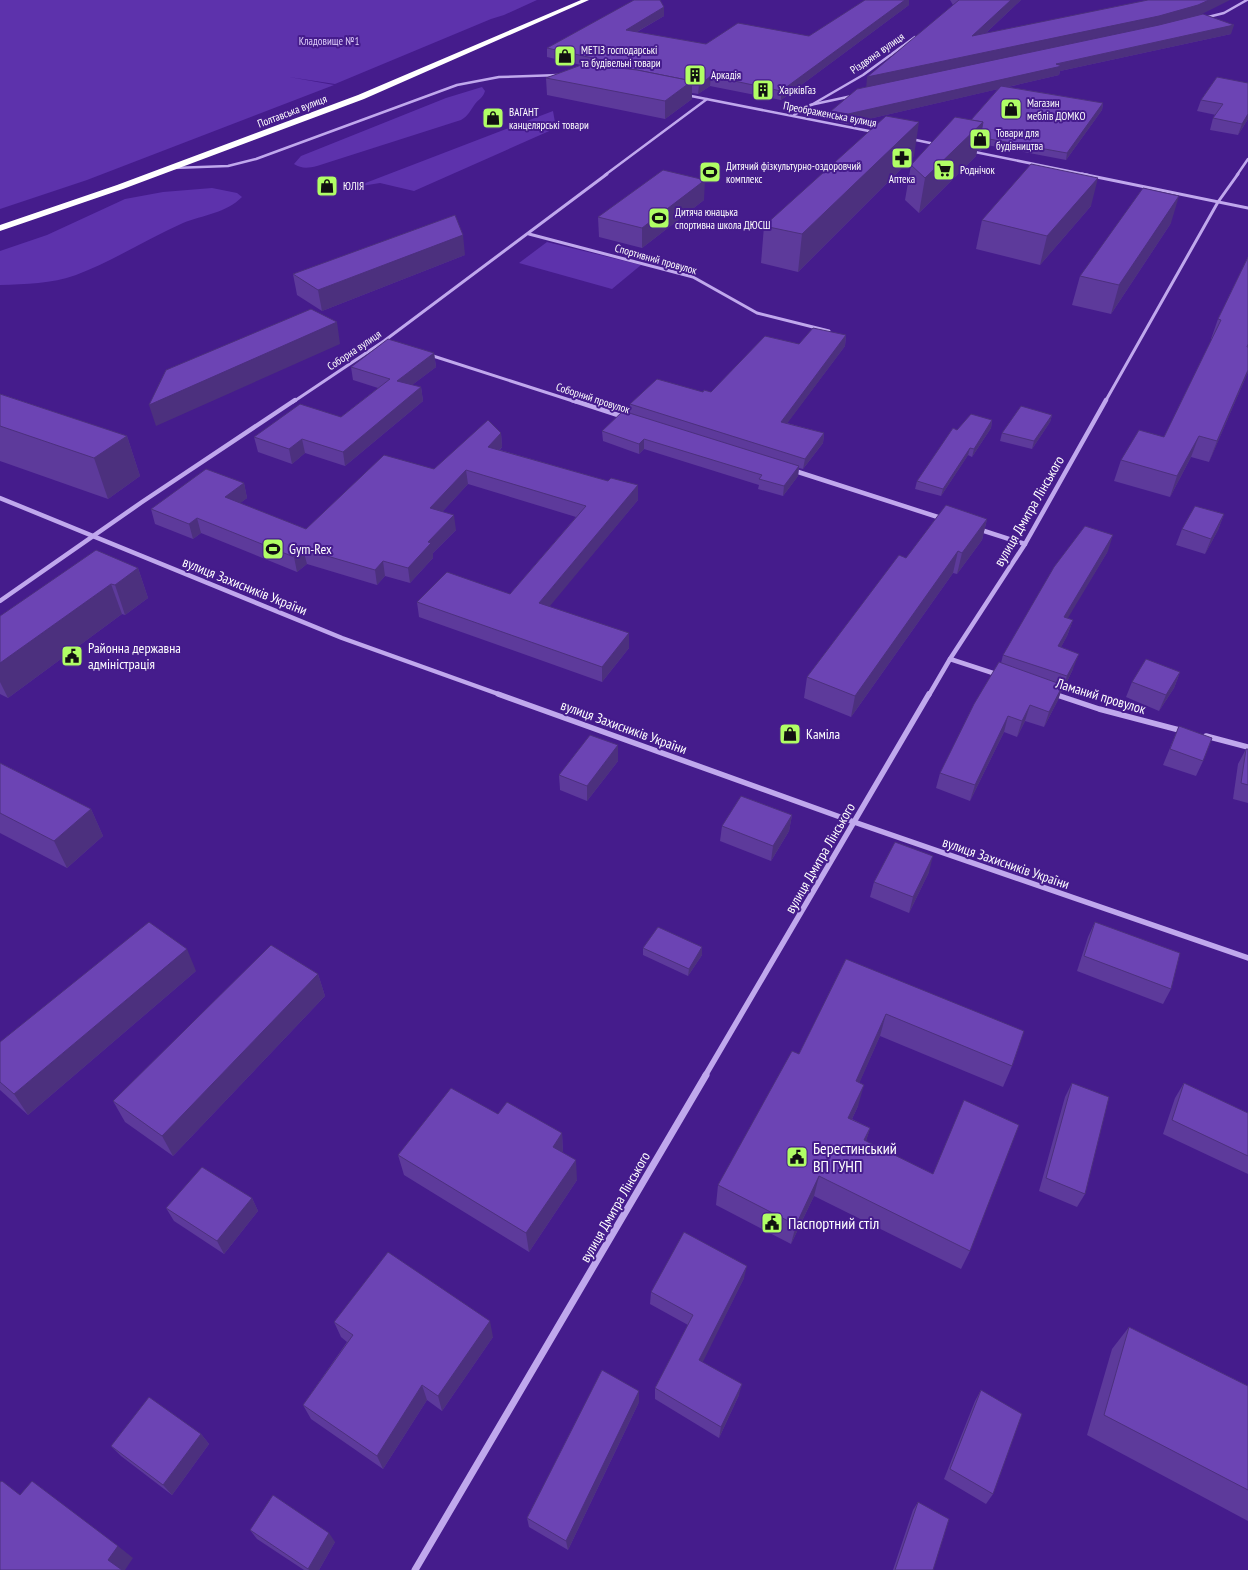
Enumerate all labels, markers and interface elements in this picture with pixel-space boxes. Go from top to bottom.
street label: Різдвяна вулиця [847,29,907,77]
park label: Кладовище №1 [299,34,359,48]
place label: МЕТІЗ господарські та будівельні товари [581,43,661,70]
shop icon: МЕТІЗ господарські та будівельні товари [553,44,577,68]
building icon: Аркадія [683,63,707,87]
place label: Аркадія [711,68,741,82]
building icon: ХарківГаз [751,78,775,102]
place label: ХарківГаз [779,83,816,97]
street label: Полтавська вулиця [255,91,329,131]
place label: Магазин меблів ДОМКО [1027,96,1086,123]
shop icon: Магазин меблів ДОМКО [999,97,1023,121]
street label: Преображенська вулиця [782,98,878,130]
place label: ВАГАНТ канцелярські товари [509,105,589,132]
shop icon: ВАГАНТ канцелярські товари [481,106,505,130]
place label: Товари для будівництва [996,126,1043,153]
shop icon: Товари для будівництва [968,127,992,151]
pharmacy icon: Аптека [890,146,914,170]
supermarket icon: Роднічок [932,158,956,182]
place label: Дитячий фізкультурно-оздоровчий комплекс [726,159,861,186]
sports icon: Дитячий фізкультурно-оздоровчий комплекс [698,160,722,184]
place label: Роднічок [960,163,995,177]
place label: Аптека [889,172,915,186]
shop icon: ЮЛІЯ [315,174,339,198]
place label: ЮЛІЯ [343,179,364,193]
place label: Дитяча юнацька спортивна школа ДЮСШ [675,205,770,232]
sports icon: Дитяча юнацька спортивна школа ДЮСШ [647,206,671,230]
street label: Спортивний провулок [613,241,699,278]
street label: Соборна вулиця [324,327,384,373]
street label: Соборний провулок [554,379,632,417]
street label: вулиця Дмитра Лінського [990,452,1068,570]
sports icon: Gym-Rex [261,537,285,561]
place label: Gym-Rex [289,540,332,558]
street label: вулиця Захисників України [180,553,310,619]
place label: Районна державна адміністрація [88,639,181,673]
public building icon: Районна державна адміністрація [60,644,84,668]
street label: Ламаний провулок [1053,674,1149,718]
street label: вулиця Захисників України [558,696,690,758]
shop icon: Каміла [778,722,802,746]
place label: Каміла [806,725,840,743]
street label: вулиця Дмитра Лінського [781,799,859,917]
street label: вулиця Захисників України [940,833,1072,893]
place label: Берестинський ВП ГУНП [813,1138,897,1176]
public building icon: Берестинський ВП ГУНП [785,1145,809,1169]
street label: вулиця Дмитра Лінського [576,1148,654,1266]
public building icon: Паспортний стіл [760,1211,784,1235]
place label: Паспортний стіл [788,1213,879,1233]

